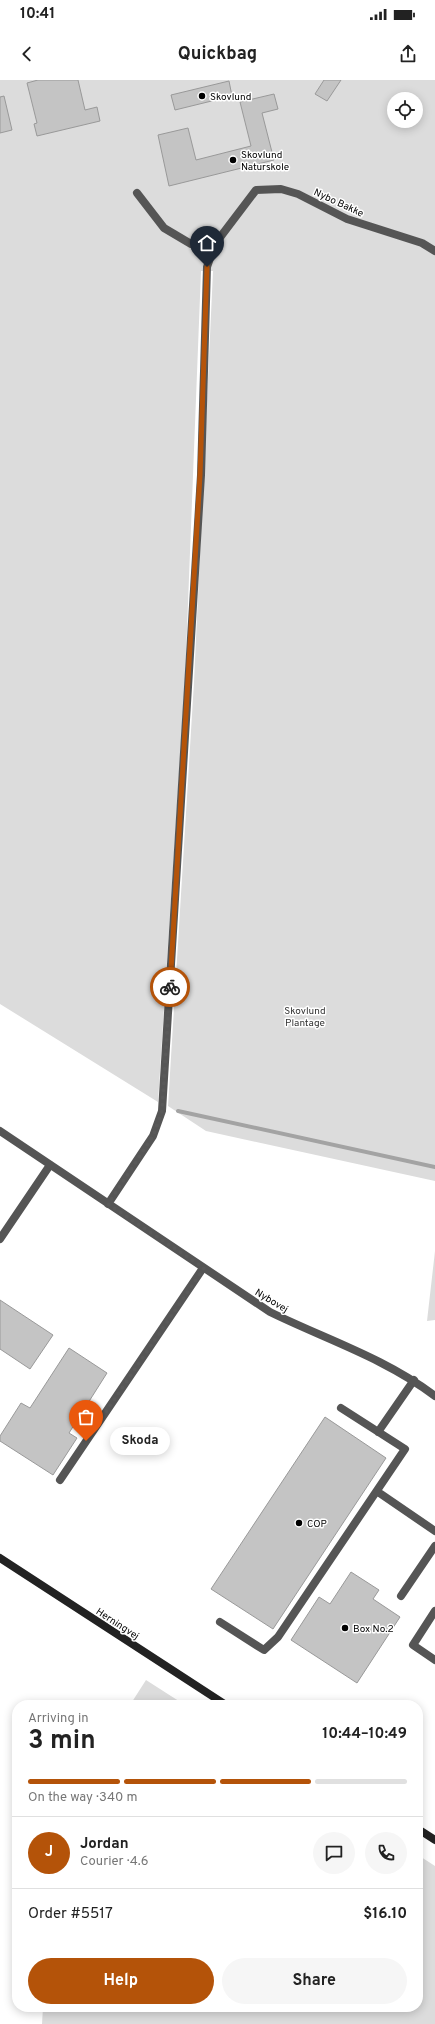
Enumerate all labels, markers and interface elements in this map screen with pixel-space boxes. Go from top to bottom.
text: 10:41 [20,5,55,24]
icon: back [16,43,38,65]
text: Quickbag [178,43,257,66]
icon: share [397,43,419,65]
marker: Skovlund [197,91,207,101]
place label: Skovlund [210,91,251,104]
map controls [387,92,423,128]
button: locate [387,92,423,128]
place label: Skovlund Naturskole [241,149,289,174]
marker: Skovlund Naturskole [228,155,238,165]
street label: Nybo Bakke [311,186,365,221]
pin [190,226,224,267]
icon: home [196,232,218,254]
courier [150,967,190,1007]
icon: bike [159,976,181,998]
park label: Skovlund Plantage [284,1005,326,1030]
street label: Nybovej [252,1286,290,1316]
pin [69,1400,103,1441]
icon: bag [75,1406,97,1428]
callout: Skoda [110,1427,170,1455]
text: Skoda [121,1433,159,1449]
marker: COP [294,1518,304,1528]
place label: COP [307,1518,327,1531]
street label: Herningvej [93,1605,141,1643]
marker: Box No.2 [340,1623,350,1633]
place label: Box No.2 [353,1623,394,1636]
text: Arriving in [28,1711,89,1727]
text: 3 min [28,1725,96,1758]
text: 10:44–10:49 [322,1725,407,1744]
text: On the way · 340 m [28,1790,137,1806]
button: chat [313,1832,355,1874]
button: phone [365,1832,407,1874]
text: Jordan [80,1835,129,1854]
text: J [45,1843,53,1862]
text: Courier · 4.6 [80,1854,148,1870]
text: Order #5517 [28,1905,113,1924]
text: $16.10 [363,1905,407,1924]
button: Help [28,1958,214,2004]
button: Share [222,1958,407,2004]

